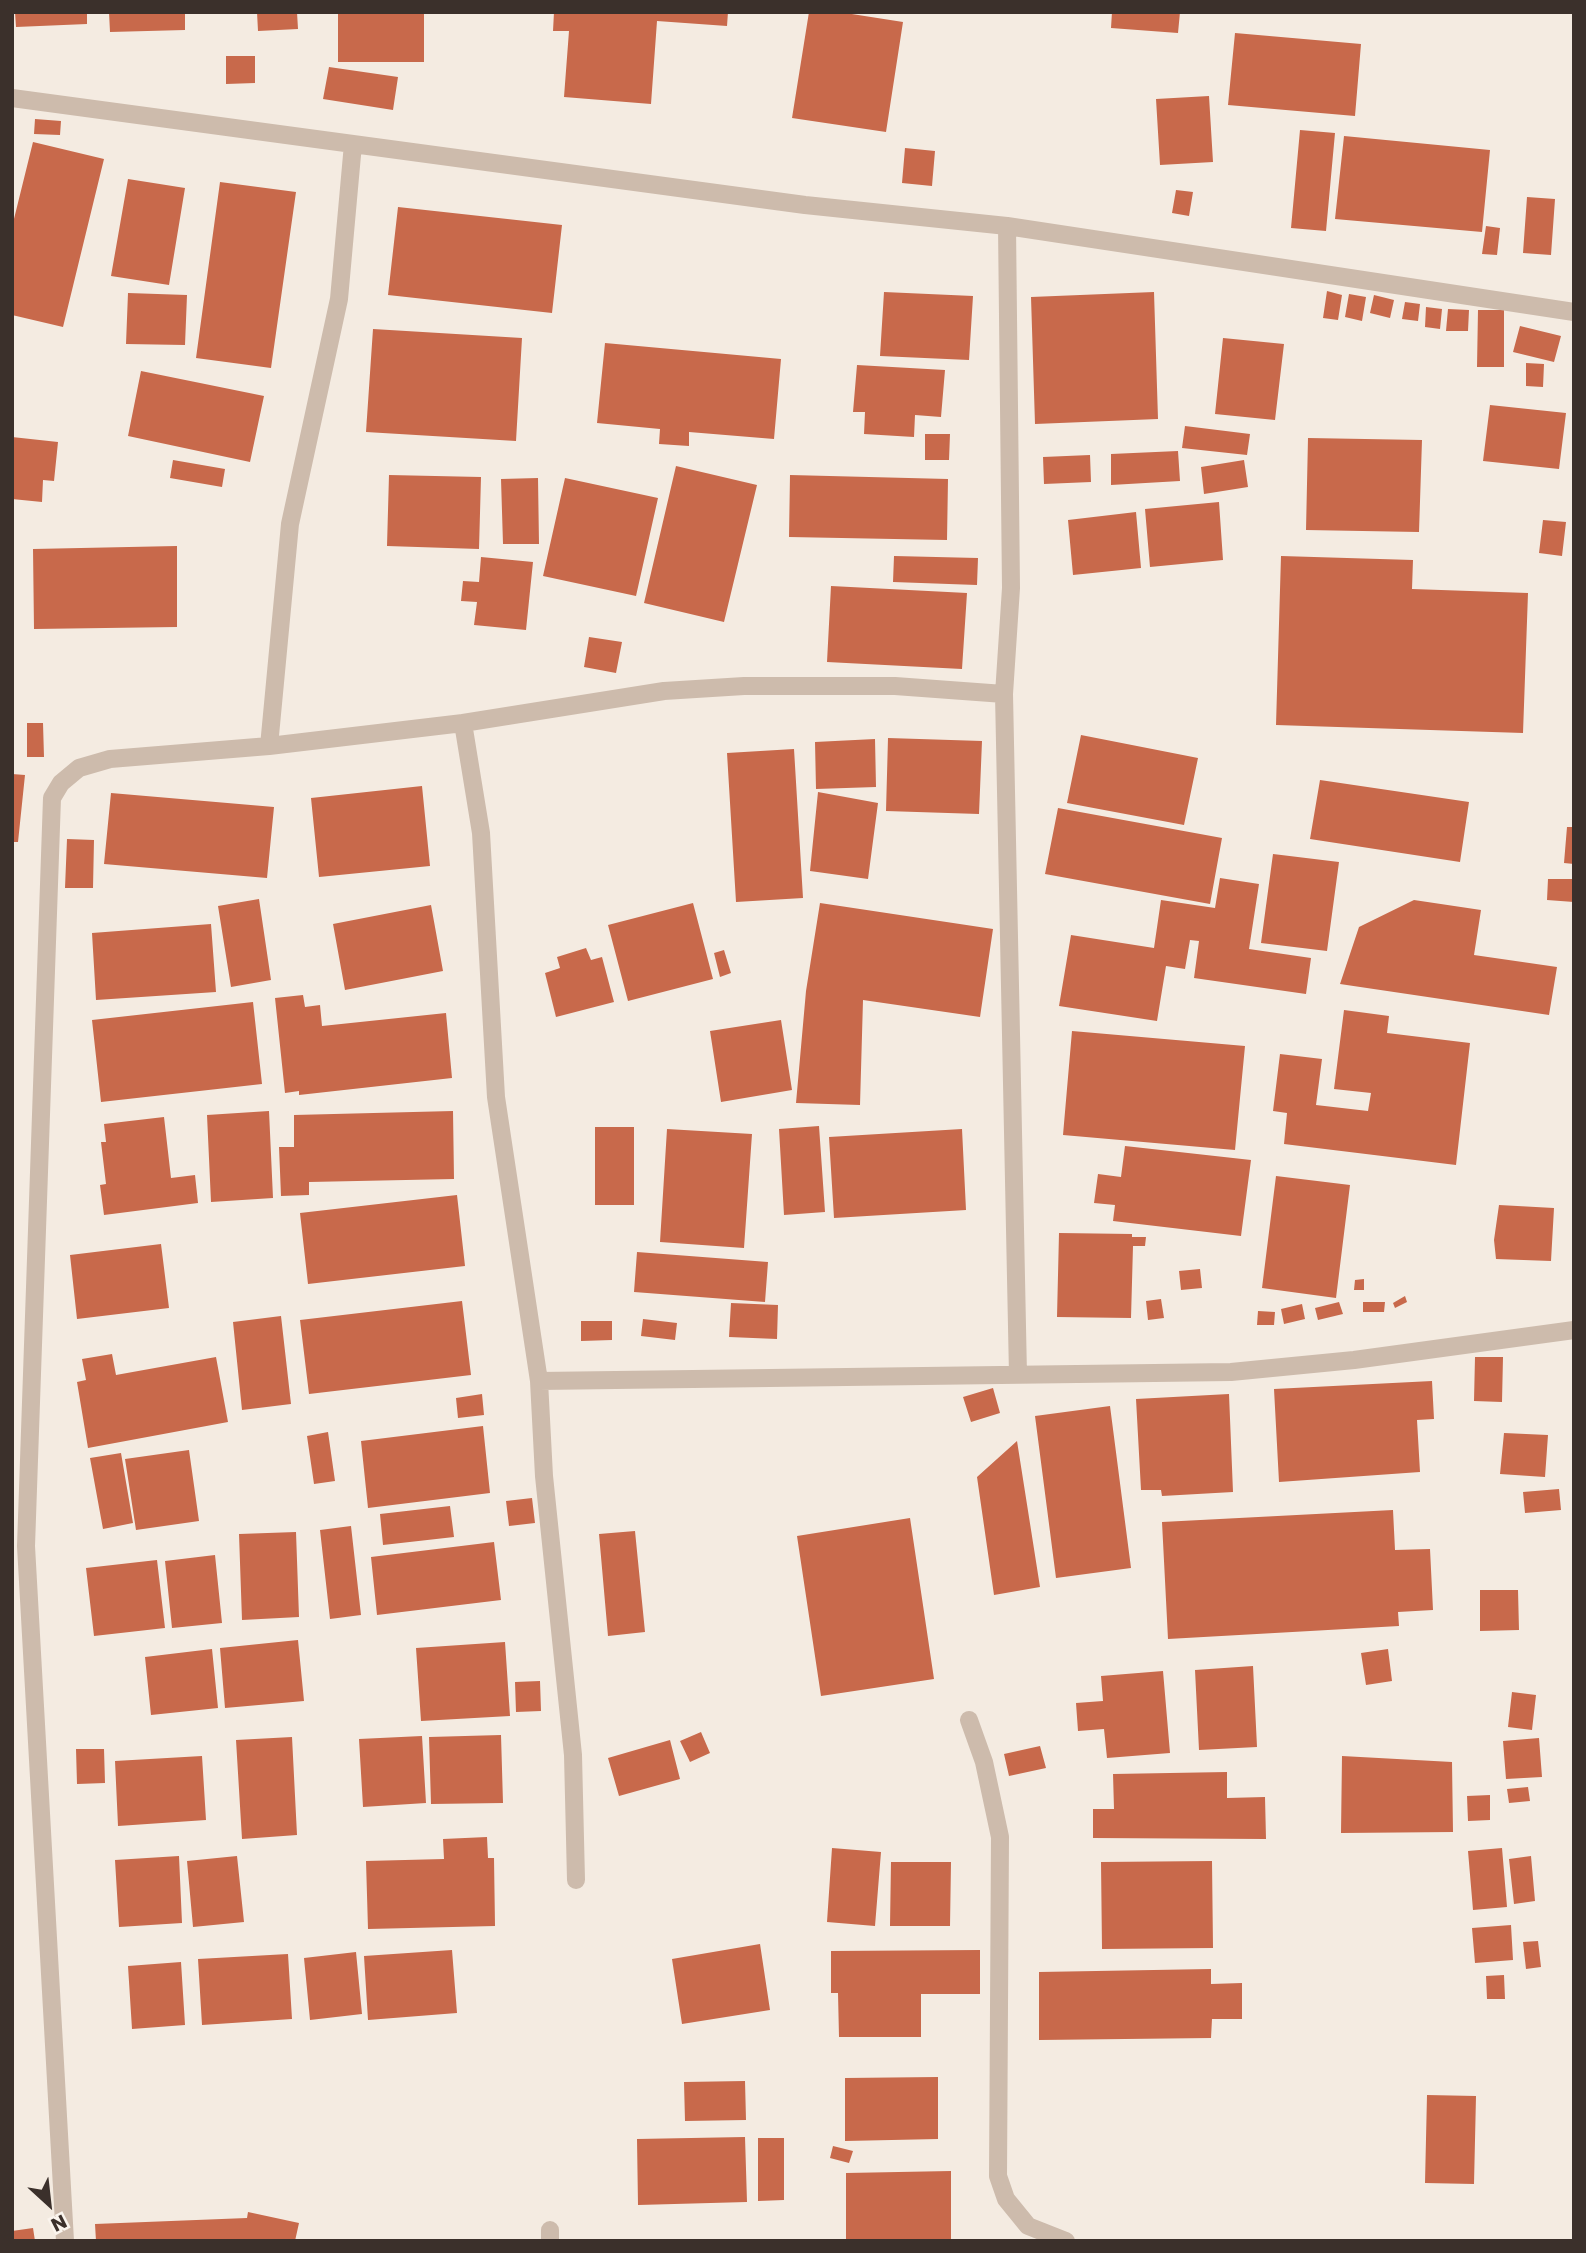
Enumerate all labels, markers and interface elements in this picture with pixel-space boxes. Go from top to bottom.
north arrow [14,2169,84,2239]
text: N [46,2208,71,2238]

